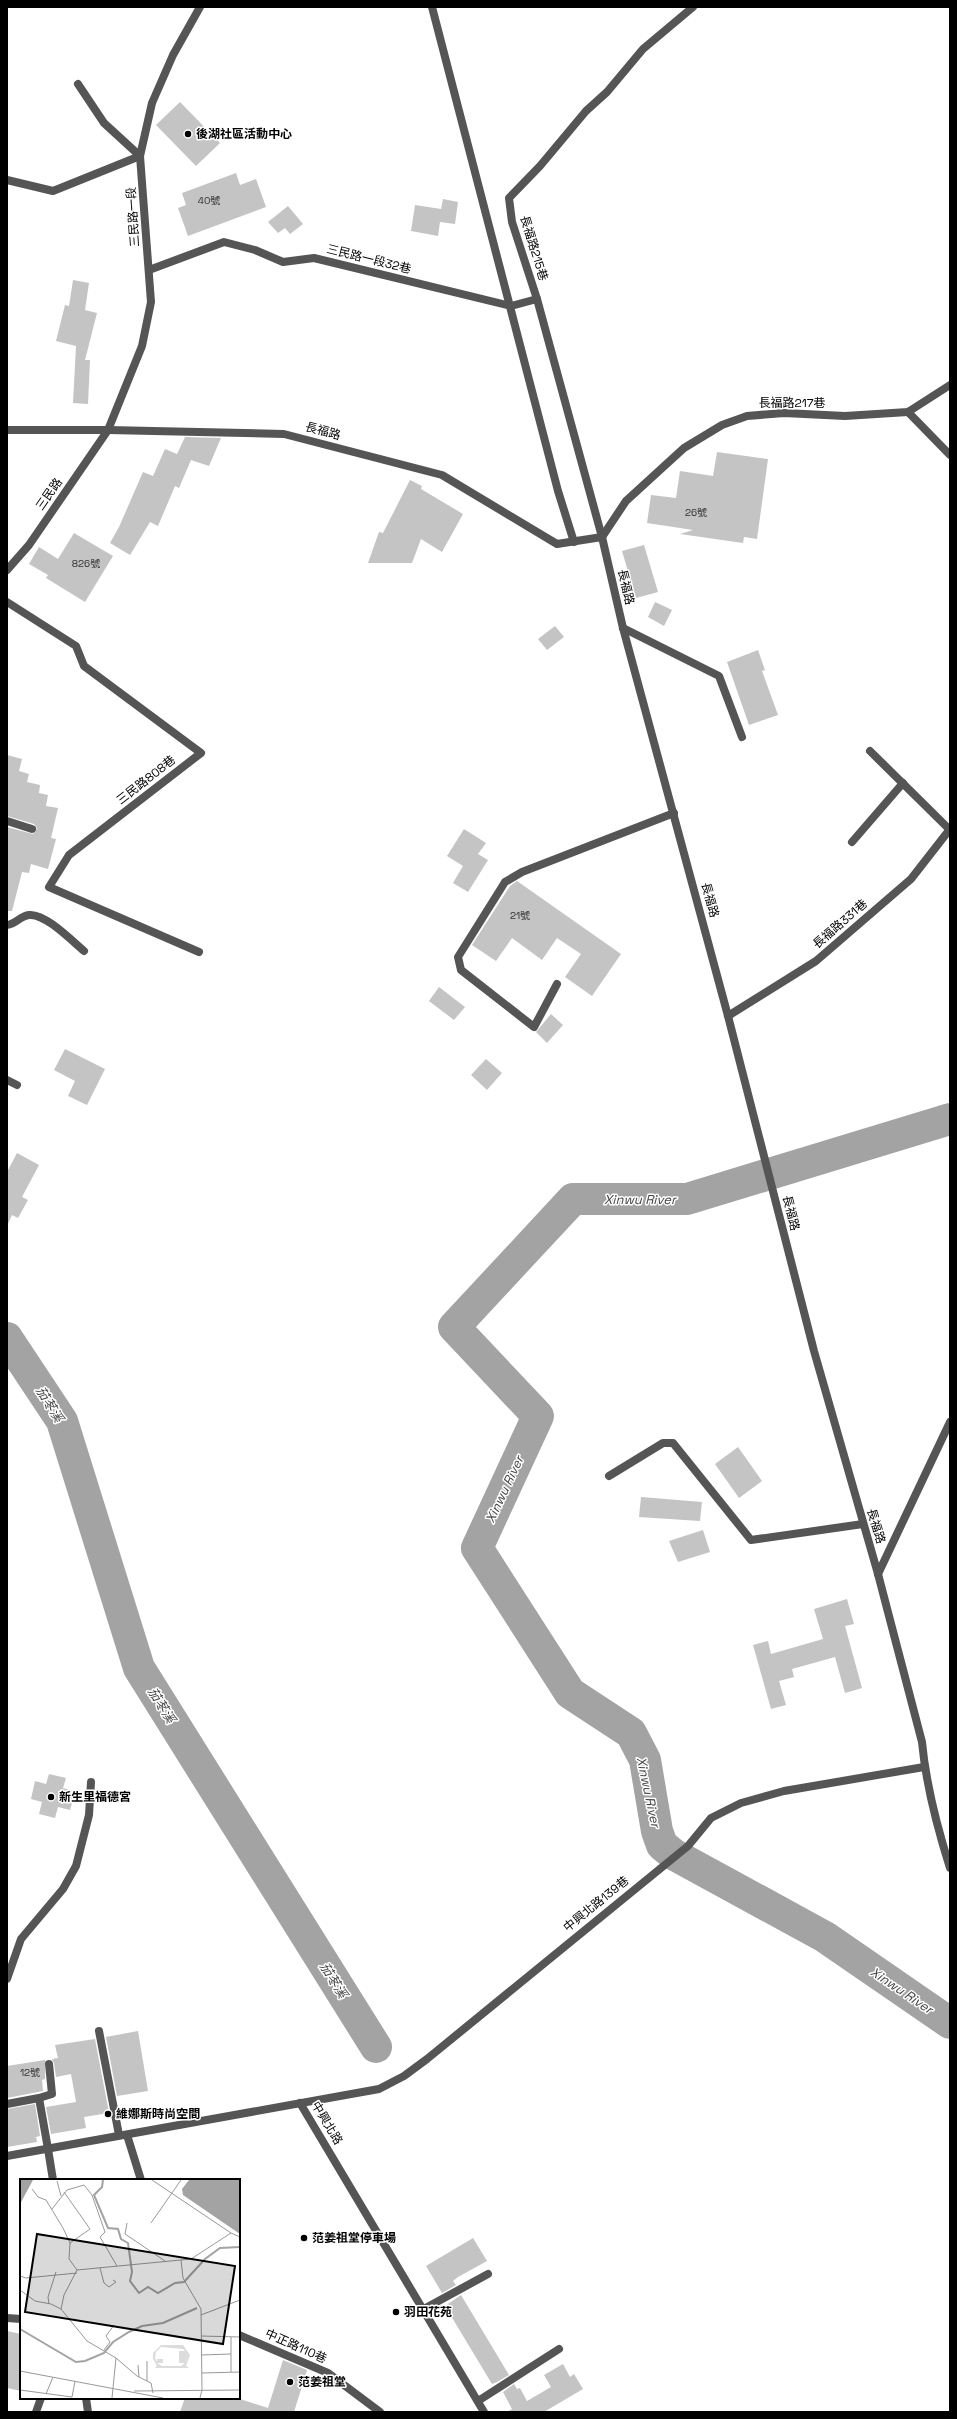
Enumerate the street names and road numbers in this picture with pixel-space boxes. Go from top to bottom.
street label: 三民路一段 [123,187,143,247]
street label: 長福路215巷 [516,213,552,283]
street label: 三民路一段32巷 [325,241,413,277]
street label: 長福路217巷 [758,395,826,411]
street label: 長福路 [304,419,342,443]
street label: 三民路 [32,475,66,513]
street label: 長福路 [614,568,638,606]
street label: 三民路808巷 [113,752,179,808]
street label: 長福路 [698,881,722,919]
street label: 長福路331巷 [809,896,871,952]
street label: 長福路 [779,1194,803,1232]
street label: 長福路 [863,1506,889,1546]
street label: 中興北路139巷 [560,1873,632,1935]
street label: 中興北路 [308,2098,346,2148]
street label: 中正路110巷 [263,2325,329,2367]

